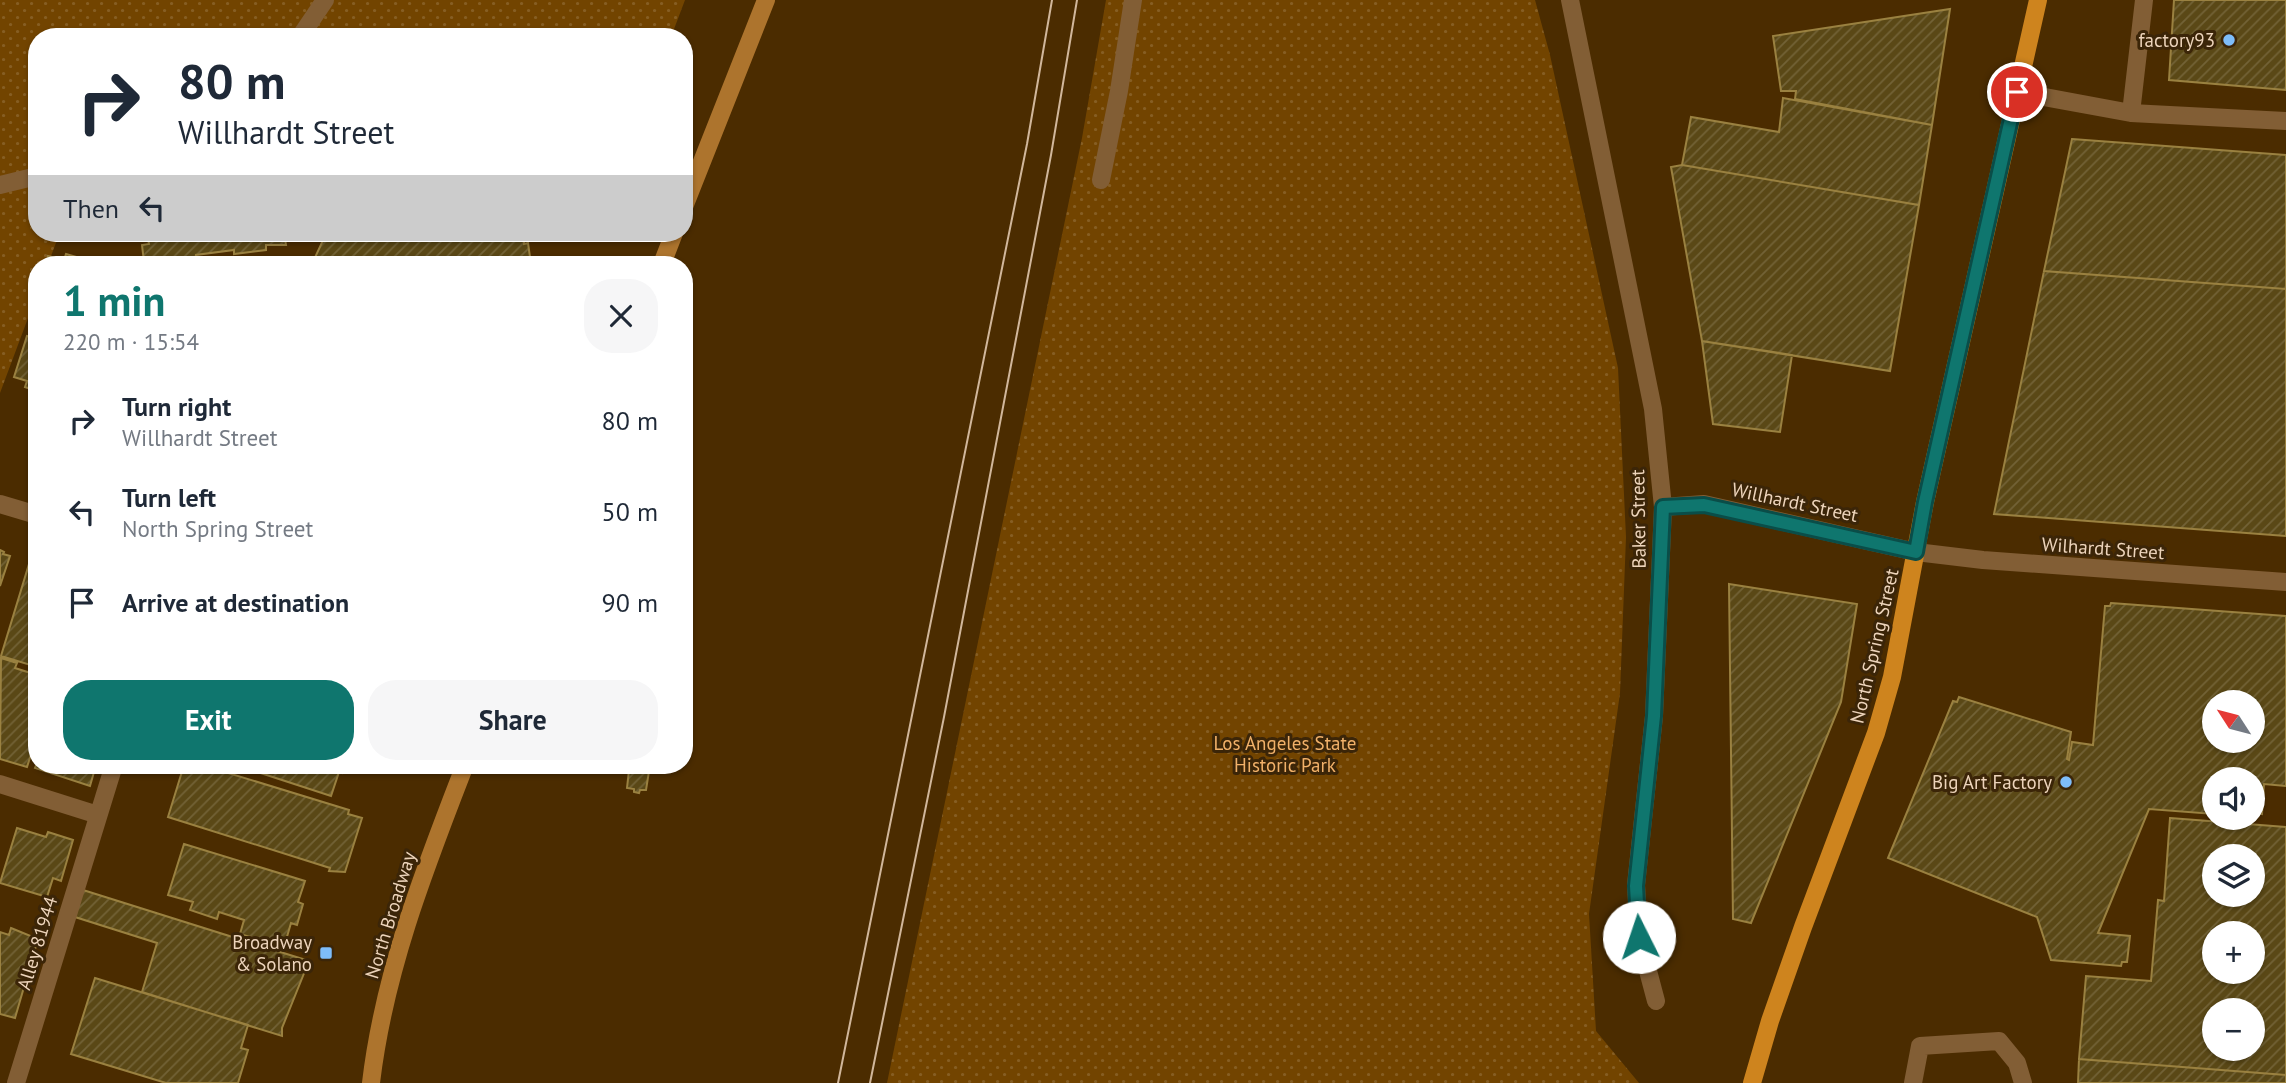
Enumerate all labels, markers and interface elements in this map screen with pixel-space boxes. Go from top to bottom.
place label: factory93 [2139,28,2215,52]
marker: factory93 [2221,32,2237,48]
text: 80 m [178,49,285,113]
icon: right [63,56,154,147]
pin [1987,62,2047,122]
icon: arrive [1998,73,2036,111]
text: Willhardt Street [178,111,394,153]
icon: left [133,189,171,227]
text: Then [63,192,119,225]
text: 1 min [63,273,165,328]
button: close [584,279,658,353]
text: 220 m · 15:54 [63,327,199,356]
text: Turn right [122,390,231,423]
icon: right [63,402,101,440]
text: 80 m [602,404,658,437]
text: Willhardt Street [122,423,278,452]
street label: Baker Street [1625,469,1651,569]
street label: Willhardt Street [1730,477,1861,527]
text: Turn left [122,481,216,514]
icon: left [63,493,101,531]
text: 50 m [602,495,658,528]
text: North Spring Street [122,514,313,543]
street label: Wilhardt Street [2041,532,2166,564]
street label: North Spring Street [1845,566,1904,726]
icon: arrive [63,584,101,622]
text: Arrive at destination [122,586,349,619]
text: 90 m [602,586,658,619]
button: Exit [63,680,354,760]
button: Share [368,680,658,760]
north arrow [2202,690,2264,752]
map controls [2202,690,2265,1061]
park label: Los Angeles State Historic Park [1214,731,1356,777]
button: sound [2202,767,2265,830]
place label: Big Art Factory [1932,770,2052,794]
marker: Big Art Factory [2058,774,2074,790]
button: layers [2202,844,2265,907]
street label: North Broadway [359,848,421,981]
street label: Alley 81944 [11,893,63,993]
position arrow [1602,900,1676,974]
button: + [2202,921,2265,984]
place label: Broadway & Solano [232,930,312,976]
marker: Broadway & Solano [318,945,334,961]
button: − [2202,998,2265,1061]

